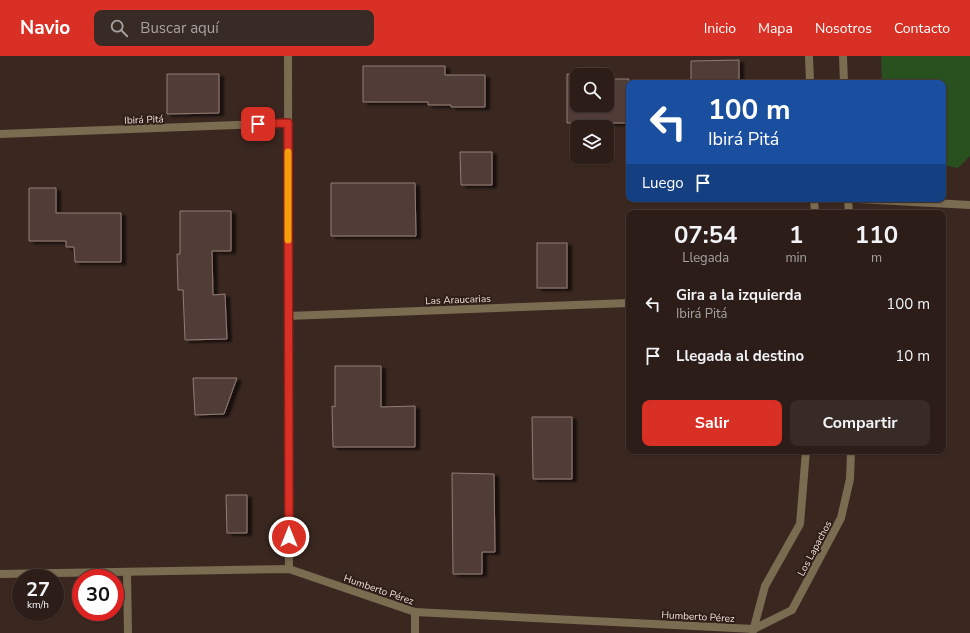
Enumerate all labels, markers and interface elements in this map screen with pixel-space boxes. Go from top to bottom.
search box [94,10,374,46]
text: Navio [20,15,70,41]
icon: search [108,17,130,39]
text: Buscar aquí [140,18,219,38]
text: Inicio [704,19,736,38]
text: Mapa [758,19,793,38]
text: Nosotros [815,19,872,38]
text: Contacto [894,19,950,38]
map controls [570,68,614,164]
button: search [570,68,614,112]
text: 100 m [708,91,791,129]
icon: left [642,96,694,148]
pin [241,107,275,141]
street label: Ibirá Pitá [124,112,164,128]
icon: arrive [247,113,269,135]
button: layers [570,120,614,164]
text: Ibirá Pitá [708,127,779,151]
icon: arrive [692,172,714,194]
text: Luego [642,173,684,193]
text: 07:54 [674,219,737,251]
text: 1 [789,219,803,251]
text: 110 [855,219,898,251]
text: Llegada [682,249,729,267]
text: min [785,249,807,267]
text: m [871,249,882,267]
text: Gira a la izquierda [676,285,802,305]
street label: Las Araucarias [425,292,491,308]
icon: left [642,293,664,315]
text: 100 m [886,294,930,314]
text: Ibirá Pitá [676,305,727,323]
icon: arrive [642,345,664,367]
text: Llegada al destino [676,346,804,366]
text: 10 m [895,346,930,366]
button: Salir [642,400,782,446]
button: Compartir [790,400,930,446]
position arrow [268,516,310,558]
street label: Los Lapachos [794,518,835,579]
speed limit sign: 30 [72,569,124,621]
street label: Humberto Pérez [342,571,416,609]
text: 27 [26,576,50,603]
text: km/h [27,598,49,612]
street label: Humberto Pérez [661,608,735,626]

